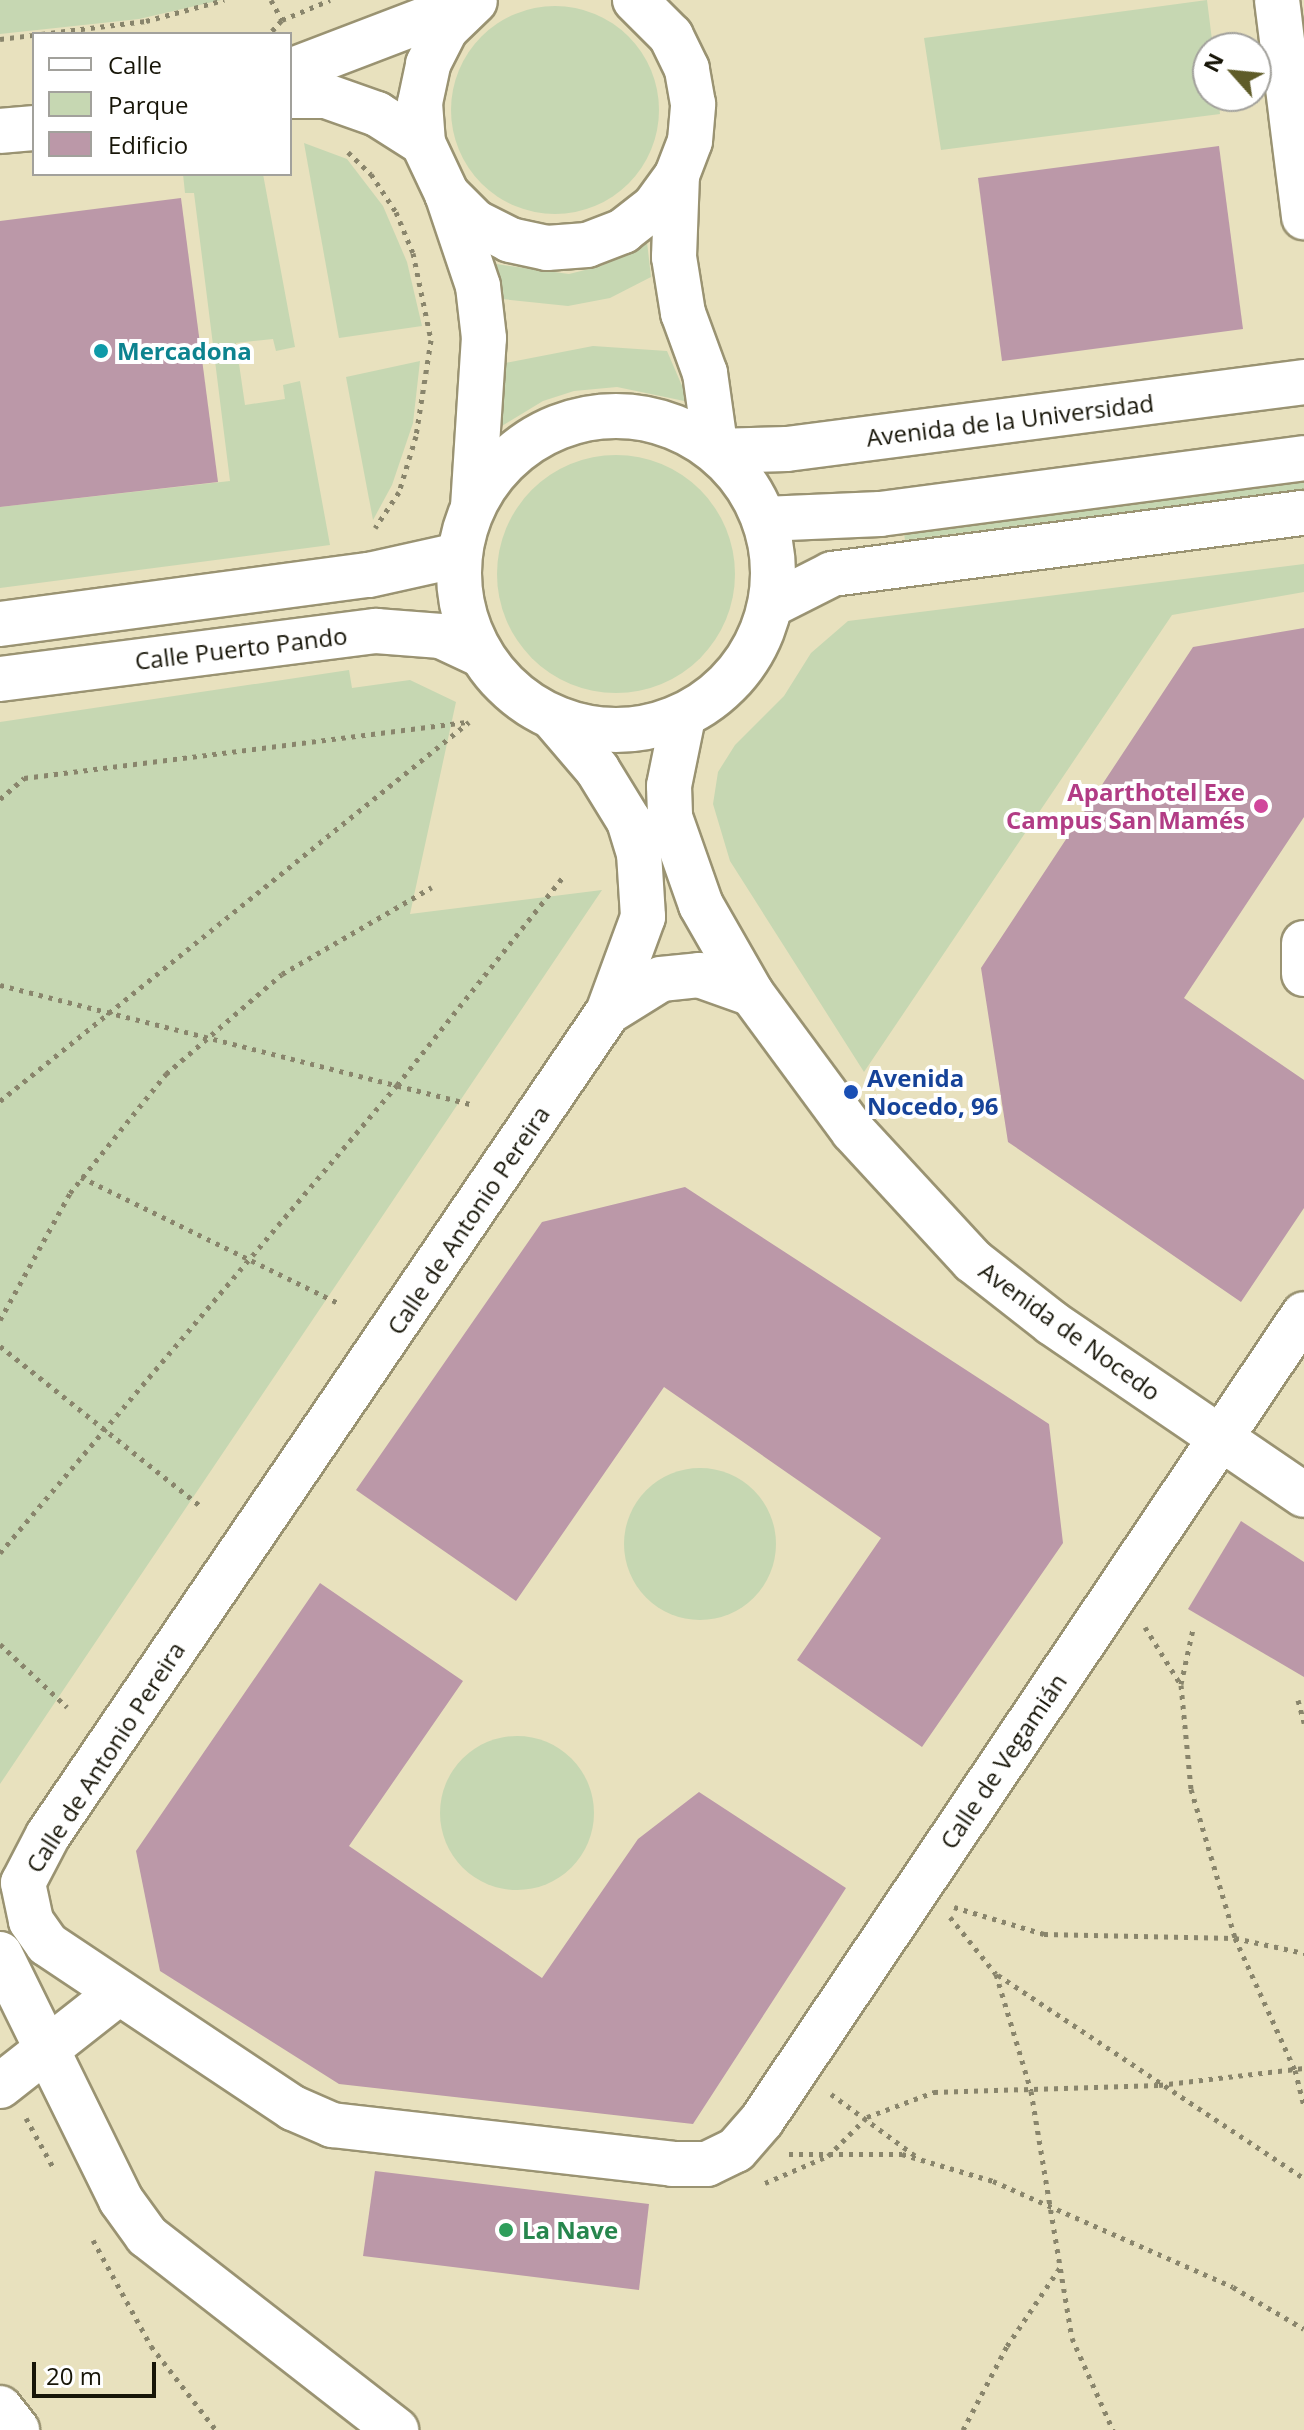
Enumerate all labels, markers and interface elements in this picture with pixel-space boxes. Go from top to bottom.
legend [32,32,292,176]
north arrow [1192,32,1272,112]
text: N [1195,47,1230,77]
text: Calle [108,48,162,81]
text: Parque [108,88,188,121]
text: Edificio [108,128,188,161]
place label: Mercadona [117,337,252,365]
marker: Mercadona [92,342,110,360]
street label: Avenida de la Universidad [865,388,1155,452]
street label: Calle Puerto Pando [133,621,349,675]
place label: Aparthotel Exe Campus San Mamés [1006,778,1245,834]
marker: Aparthotel Exe Campus San Mamés [1252,797,1270,815]
place label: Avenida Nocedo, 96 [867,1064,998,1120]
marker: Avenida Nocedo, 96 [842,1083,860,1101]
street label: Calle de Antonio Pereira [381,1100,555,1340]
street label: Avenida de Nocedo [974,1256,1166,1406]
street label: Calle de Antonio Pereira [20,1636,190,1878]
street label: Calle de Vegamián [934,1668,1072,1854]
place label: La Nave [522,2216,618,2244]
marker: La Nave [497,2221,515,2239]
scale bar [36,2346,160,2396]
text: 20 m [46,2359,102,2392]

